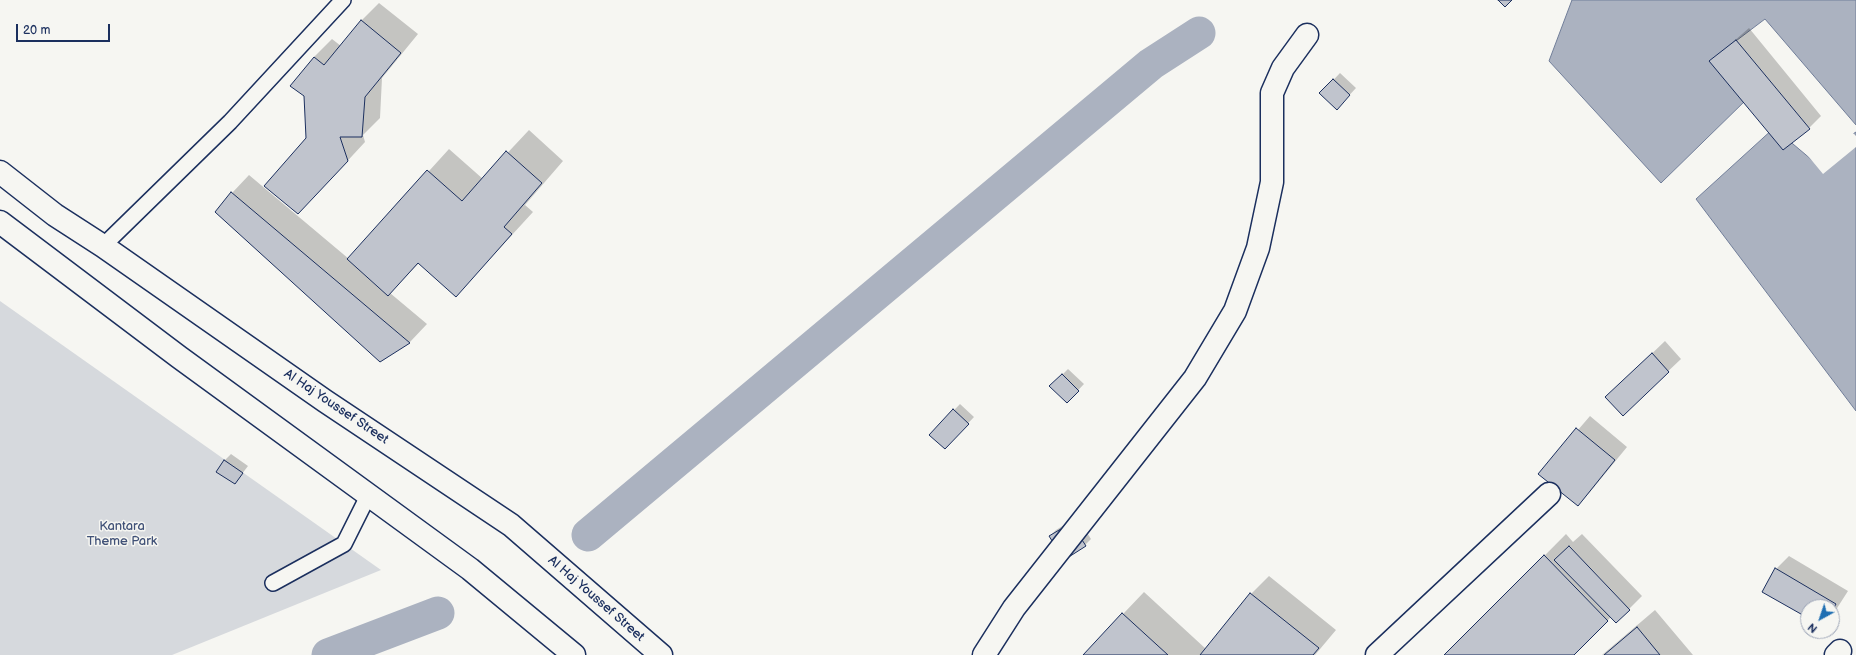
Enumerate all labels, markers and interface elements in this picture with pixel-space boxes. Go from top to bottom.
scale bar [18,16,112,42]
text: 20 m [23,23,50,38]
street label: Al Haj Youssef Street [281,366,391,448]
park label: Kantara Theme Park [87,519,157,550]
street label: Al Haj Youssef Street [545,553,647,645]
north arrow [1800,599,1840,639]
text: N [1805,620,1820,635]

